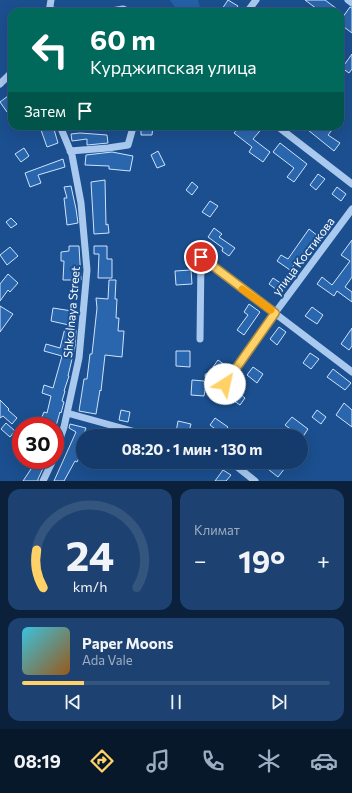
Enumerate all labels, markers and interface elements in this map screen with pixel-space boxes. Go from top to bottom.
text: 60 m [90,22,156,56]
icon: left [24,24,76,76]
text: Курджипская улица [90,56,257,78]
icon: arrive [74,100,96,122]
text: Затем [24,102,66,120]
street label: улица Костикова [269,214,337,298]
pin [184,240,218,274]
icon: arrive [190,246,212,268]
street label: Shkolnaya Street [60,266,82,358]
position arrow [204,363,246,405]
speed limit sign: 30 [12,417,64,469]
text: 08:20 · 1 мин · 130 m [122,440,262,458]
text: Климат [194,522,240,538]
text: 24 [66,528,114,579]
text: 19° [238,542,285,579]
text: − [194,547,207,574]
text: + [317,547,330,574]
text: km/h [73,576,107,594]
text: Paper Moons [82,634,173,652]
text: Ada Vale [82,652,133,668]
icon: previous [62,691,84,713]
icon: pause [165,691,187,713]
icon: next [268,691,290,713]
icon: directions [88,747,116,775]
icon: music [144,747,172,775]
icon: phone [199,747,227,775]
icon: climate [255,747,283,775]
icon: car [310,747,338,775]
text: 08:19 [14,750,61,772]

